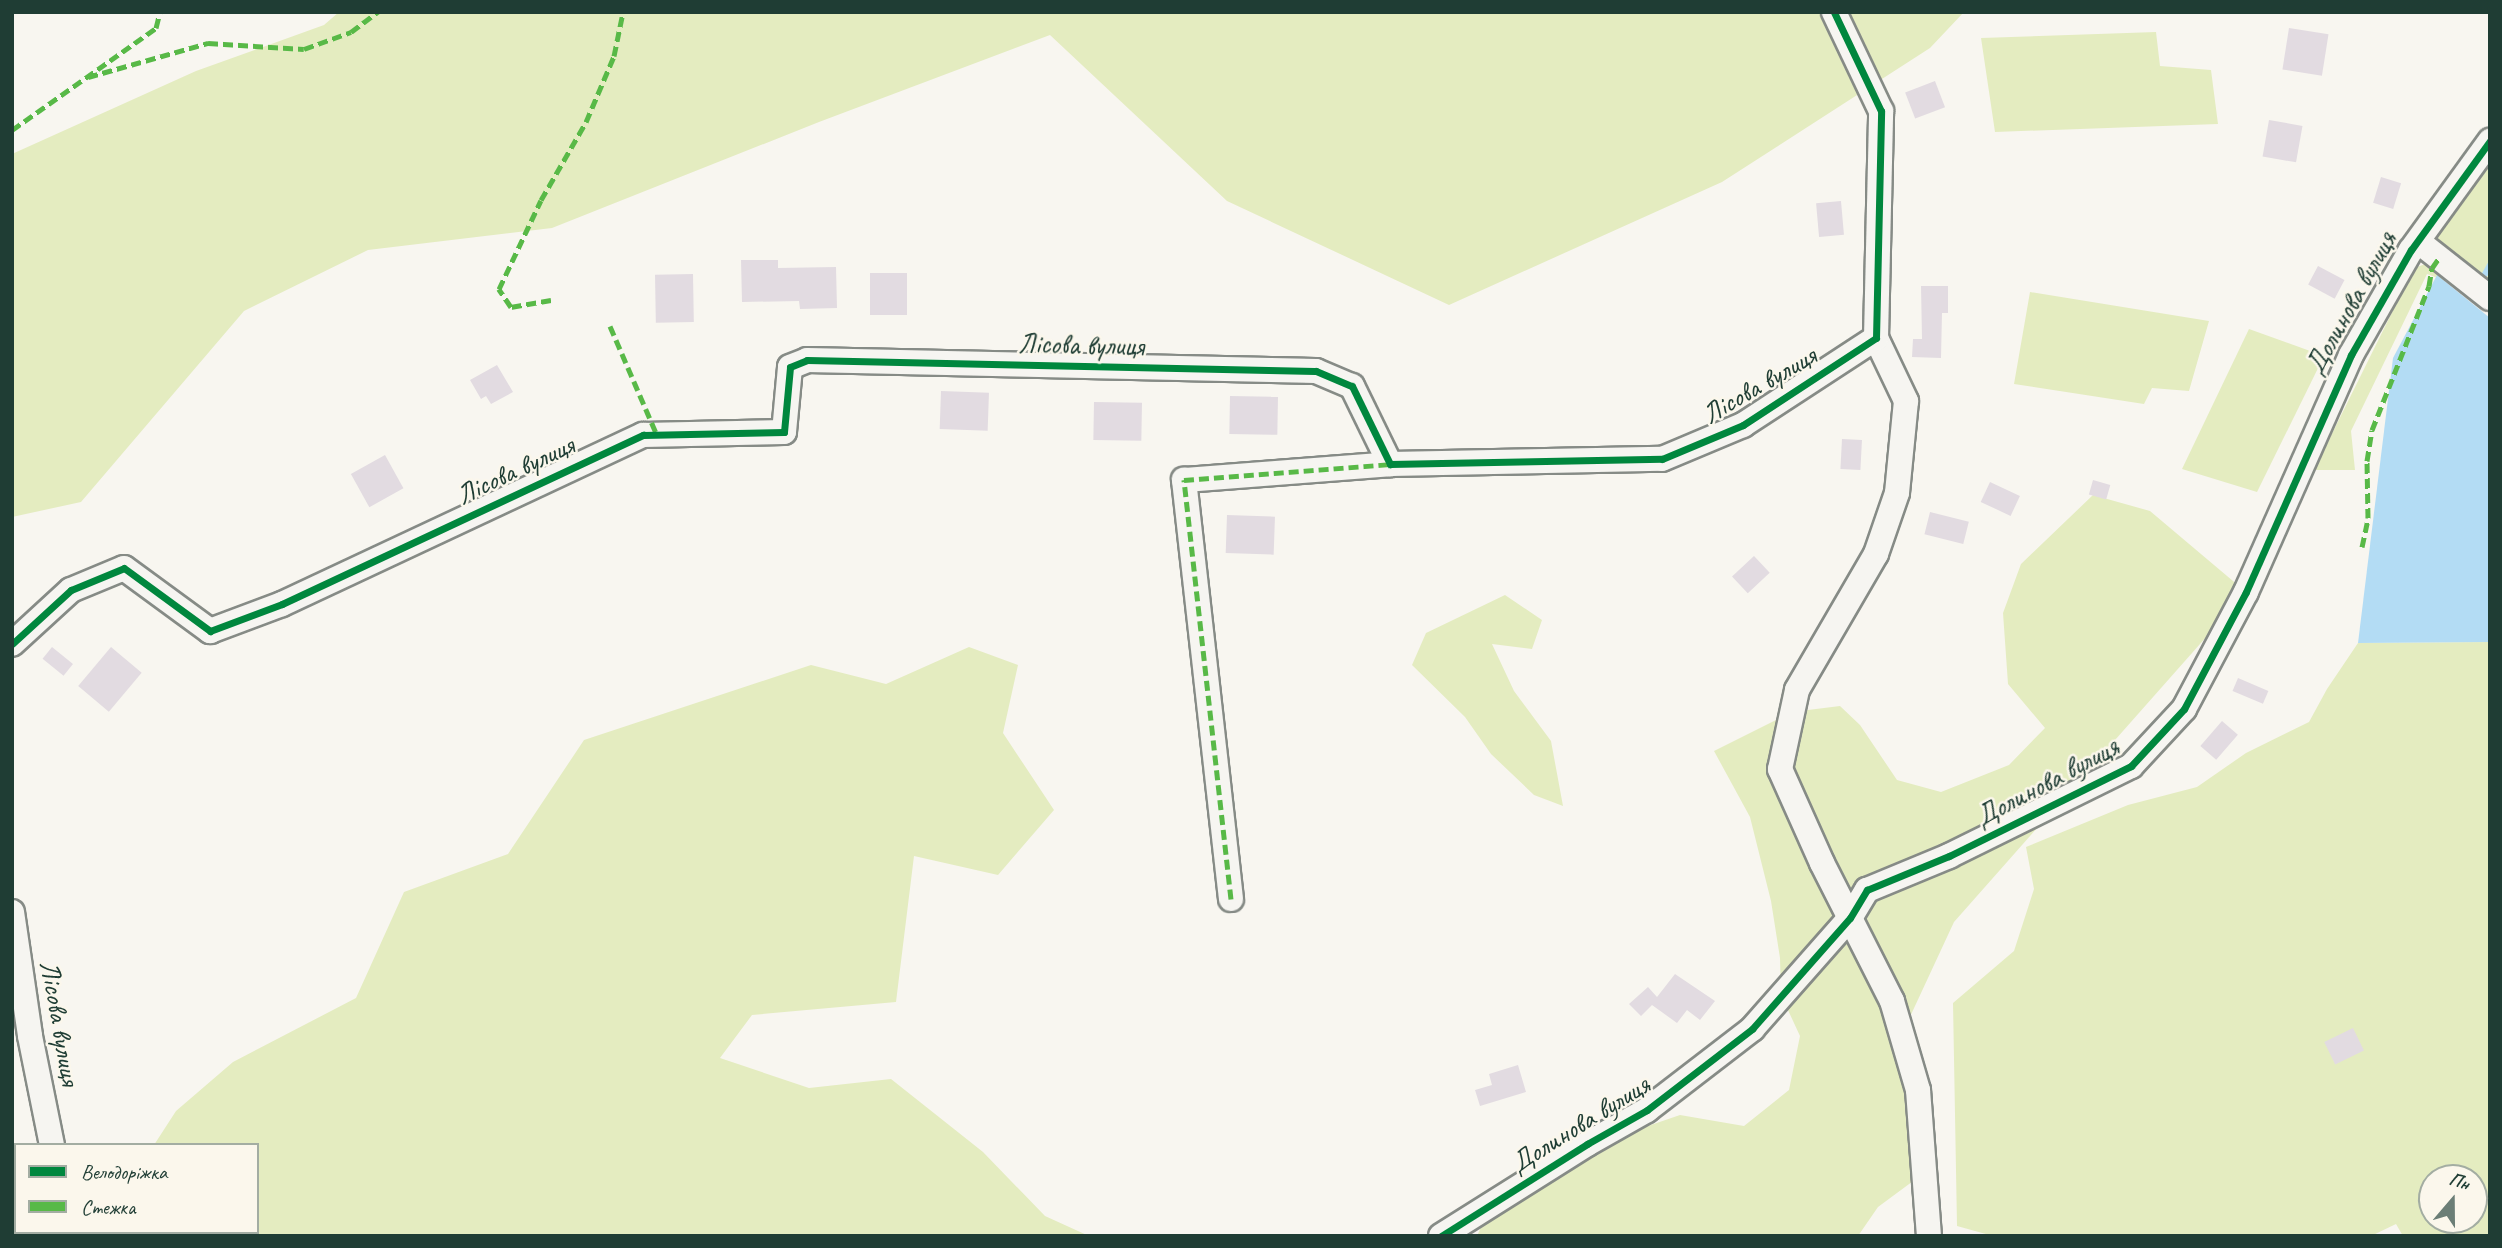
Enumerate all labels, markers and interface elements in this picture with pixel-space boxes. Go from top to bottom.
street label: Долинова вулиця [2298,225,2404,381]
street label: Лісова вулиця [1017,327,1145,363]
street label: Лісова вулиця [1695,339,1823,431]
street label: Лісова вулиця [450,428,580,512]
street label: Долинова вулиця [1969,730,2125,834]
street label: Лісова вулиця [32,957,88,1089]
street label: Долинова вулиця [1503,1067,1657,1181]
legend [14,1143,259,1234]
text: Велодоріжка [81,1159,167,1185]
north arrow [2418,1164,2488,1234]
text: Пн [2446,1166,2473,1196]
text: Стежка [81,1194,135,1220]

